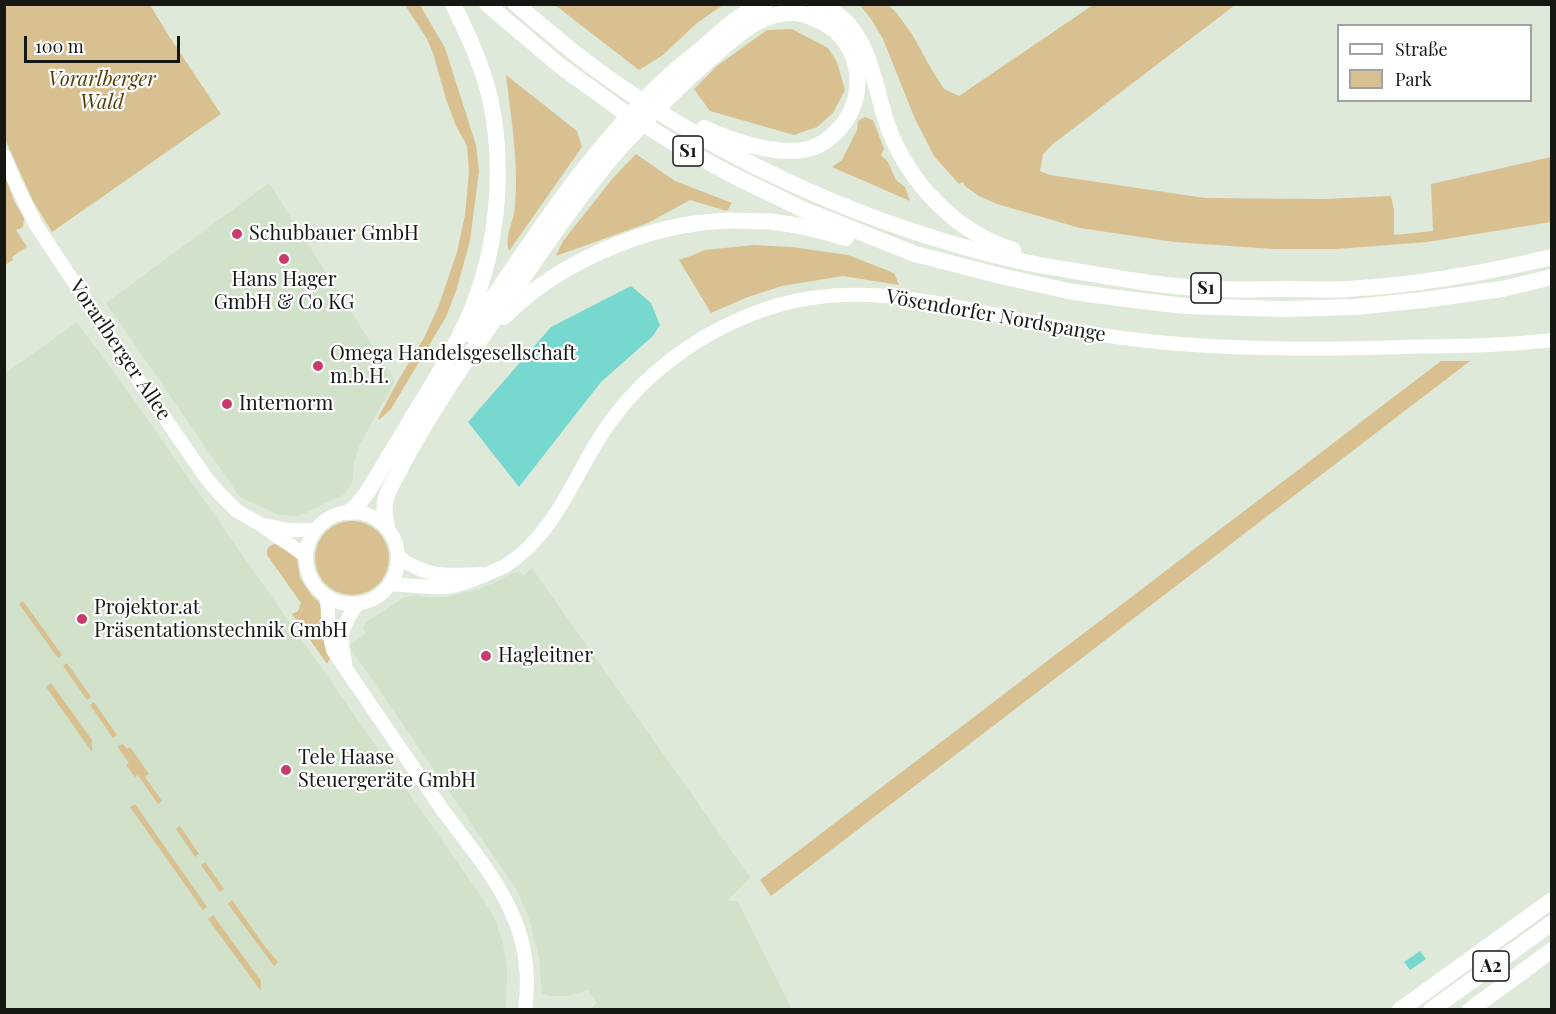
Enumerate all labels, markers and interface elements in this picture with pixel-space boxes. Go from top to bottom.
scale bar [27,24,183,62]
legend [1337,24,1532,102]
text: 100 m [35,34,84,58]
text: Straße [1395,37,1448,61]
text: Park [1395,67,1432,91]
park label: Vorarlberger Wald [48,68,156,115]
road number: S1 [673,136,703,166]
place label: Schubbauer GmbH [249,222,419,246]
marker: Schubbauer GmbH [230,227,244,241]
marker: Hans Hager GmbH & Co KG [277,252,291,266]
place label: Hans Hager GmbH & Co KG [214,268,354,315]
road number: S1 [1191,273,1221,303]
street label: Vorarlberger Allee [64,275,176,425]
street label: Vösendorfer Nordspange [884,285,1108,347]
place label: Omega Handelsgesellschaft m.b.H. [330,342,576,389]
marker: Omega Handelsgesellschaft m.b.H. [311,359,325,373]
place label: Internorm [239,392,333,416]
marker: Internorm [220,397,234,411]
place label: Projektor.at Präsentationstechnik GmbH [94,596,348,643]
marker: Projektor.at Präsentationstechnik GmbH [75,612,89,626]
place label: Hagleitner [498,644,593,668]
marker: Hagleitner [479,649,493,663]
place label: Tele Haase Steuergeräte GmbH [298,746,476,793]
marker: Tele Haase Steuergeräte GmbH [279,763,293,777]
road number: A2 [1473,951,1509,981]

